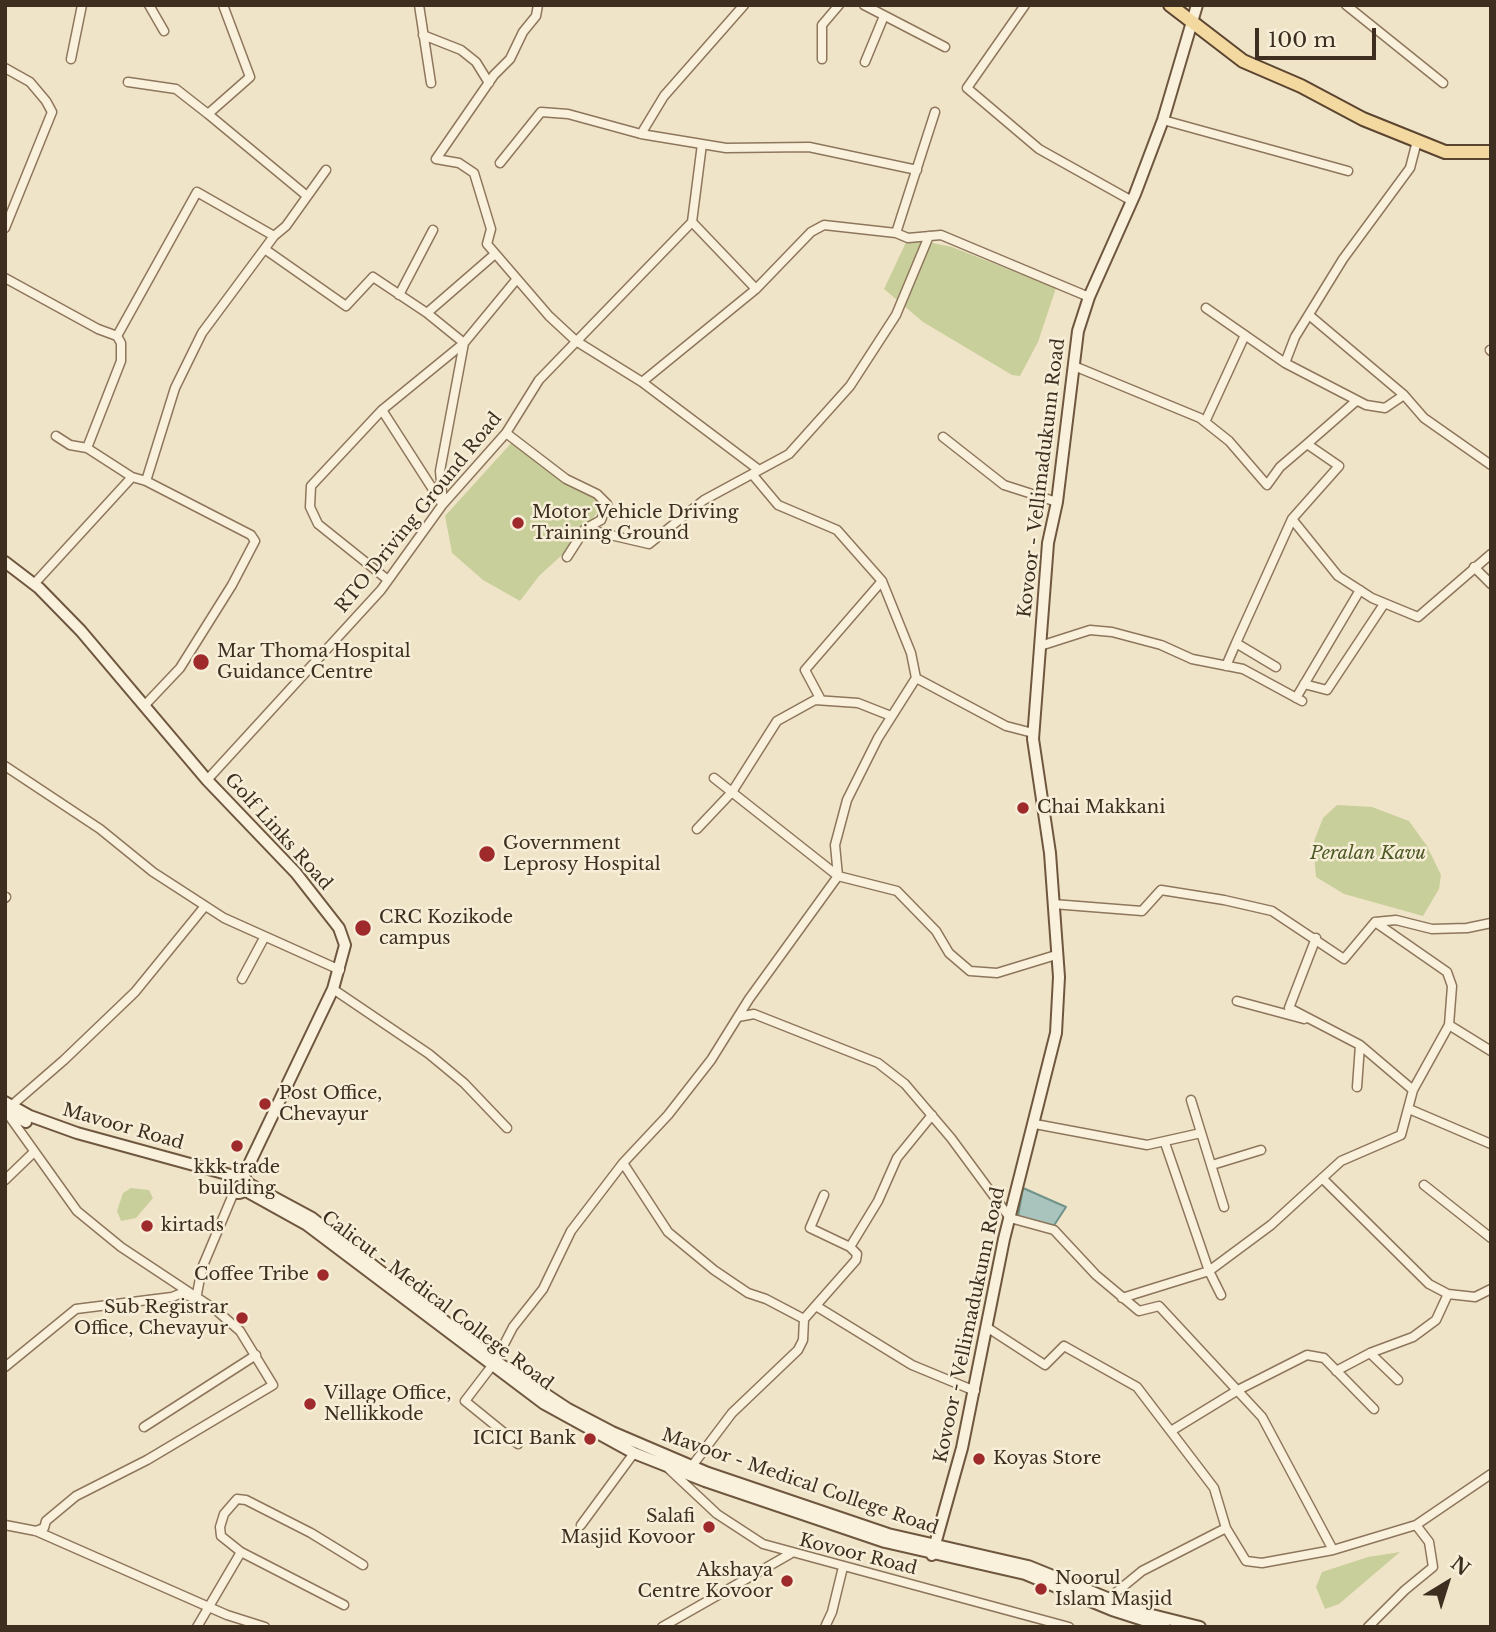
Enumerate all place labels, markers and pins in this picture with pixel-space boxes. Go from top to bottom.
place label: Motor Vehicle Driving Training Ground [532,502,738,544]
marker: Motor Vehicle Driving Training Ground [510,515,526,531]
place label: Mar Thoma Hospital Guidance Centre [217,641,410,684]
marker: Mar Thoma Hospital Guidance Centre [191,652,211,672]
place label: Chai Makkani [1037,797,1165,819]
marker: Chai Makkani [1015,800,1031,816]
place label: Government Leprosy Hospital [503,833,661,876]
marker: Government Leprosy Hospital [477,844,497,864]
place label: CRC Kozikode campus [379,907,513,950]
marker: CRC Kozikode campus [353,918,373,938]
place label: Post Office, Chevayur [279,1083,382,1126]
marker: Post Office, Chevayur [257,1096,273,1112]
marker: kkk trade building [229,1138,245,1154]
place label: kkk trade building [194,1157,280,1200]
place label: kirtads [161,1215,224,1237]
marker: kirtads [139,1218,155,1234]
place label: Coffee Tribe [194,1264,309,1286]
marker: Coffee Tribe [315,1267,331,1283]
place label: Sub Registrar Office, Chevayur [74,1297,228,1340]
marker: Sub Registrar Office, Chevayur [234,1310,250,1326]
place label: Village Office, Nellikkode [324,1383,451,1426]
marker: Village Office, Nellikkode [302,1396,318,1412]
place label: ICICI Bank [473,1428,576,1450]
marker: ICICI Bank [582,1431,598,1447]
place label: Koyas Store [993,1448,1101,1470]
marker: Koyas Store [971,1451,987,1467]
place label: Salafi Masjid Kovoor [561,1506,695,1548]
marker: Salafi Masjid Kovoor [701,1519,717,1535]
place label: Akshaya Centre Kovoor [638,1560,773,1602]
place label: Noorul Islam Masjid [1055,1568,1172,1610]
marker: Akshaya Centre Kovoor [779,1573,795,1589]
marker: Noorul Islam Masjid [1033,1581,1049,1597]

